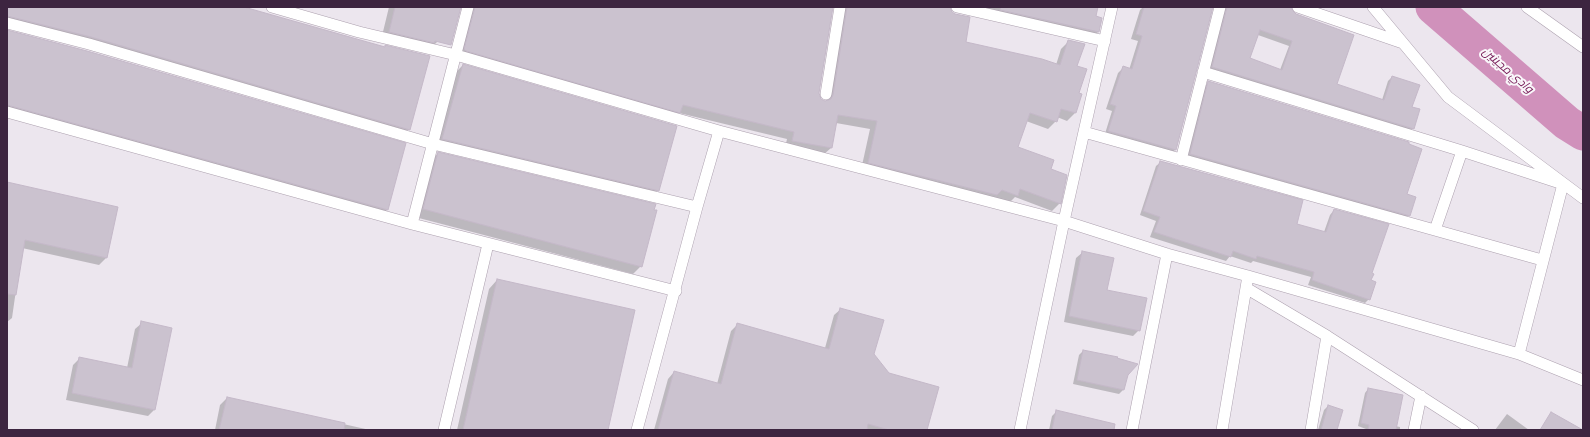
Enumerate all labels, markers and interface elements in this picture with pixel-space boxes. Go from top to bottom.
water label: وادي مجينين [1479,45,1535,97]

